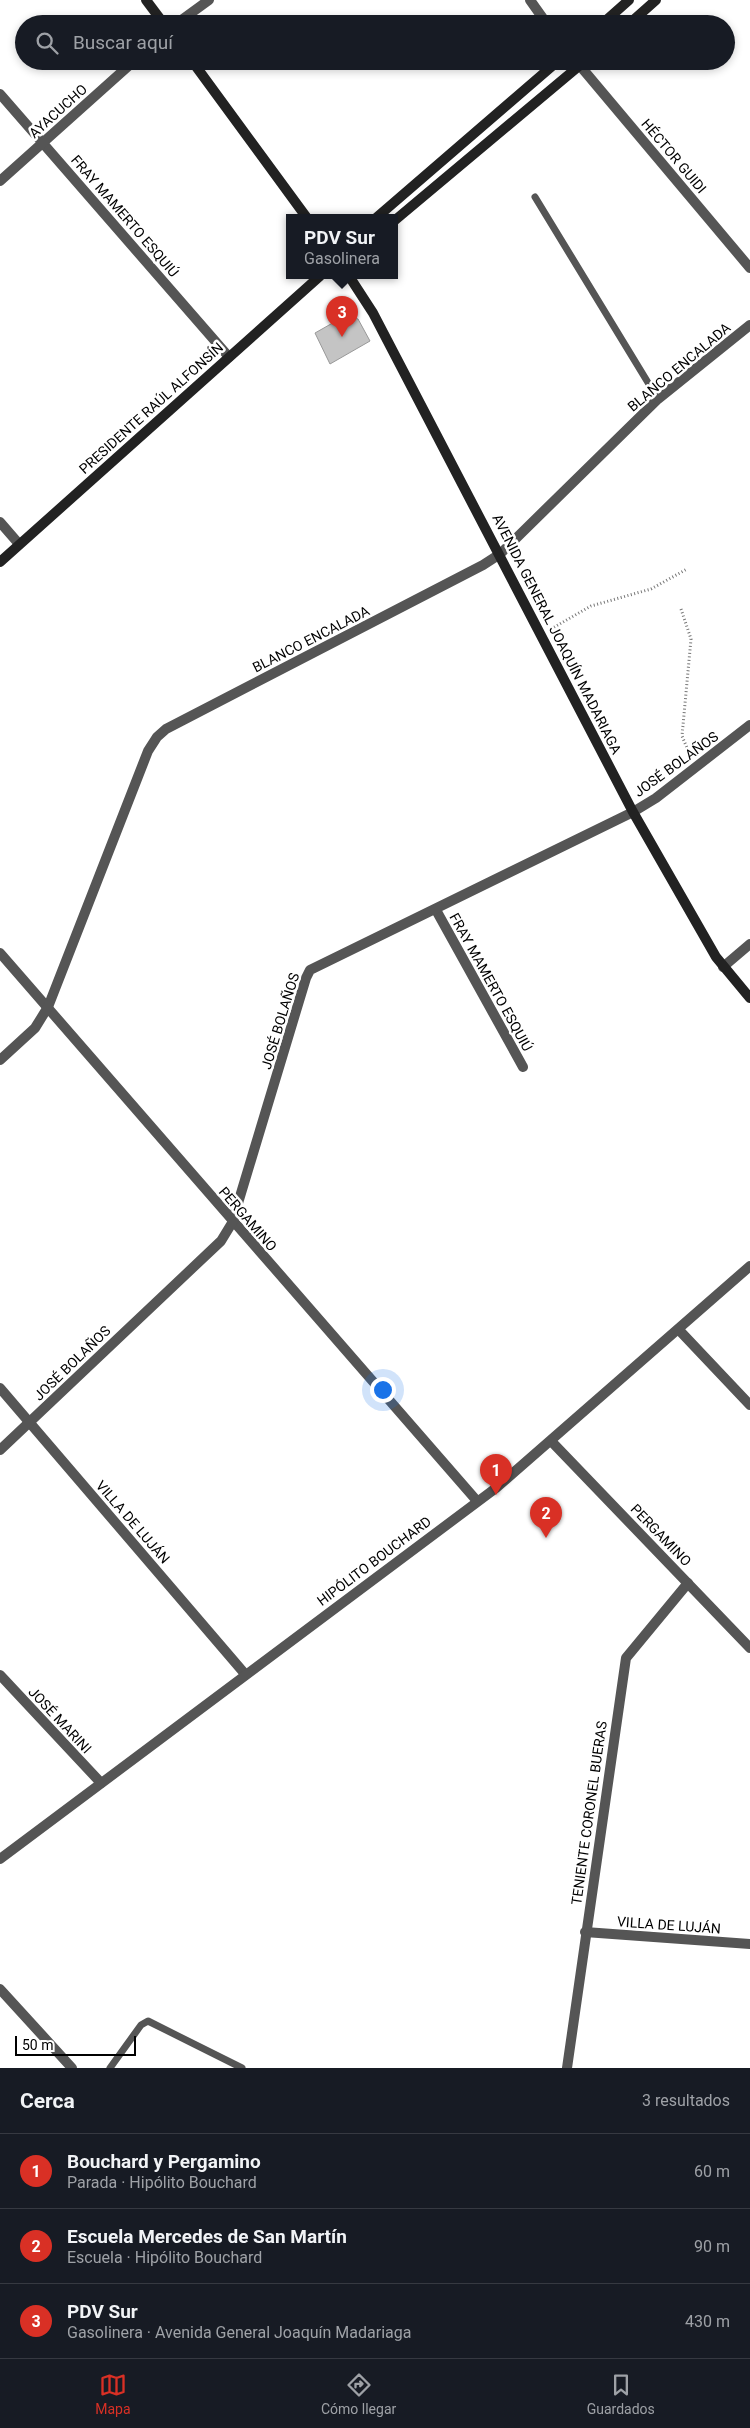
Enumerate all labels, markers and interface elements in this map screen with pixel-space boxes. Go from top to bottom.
search box [15,15,735,70]
icon: search [33,29,61,57]
text: Buscar aquí [73,31,173,54]
street label: AYACUCHO [26,81,90,141]
street label: HÉCTOR GUIDI [638,115,711,196]
street label: FRAY MAMERTO ESQUIÚ [68,151,183,280]
popup [286,214,398,279]
text: PDV Sur [304,226,375,249]
text: Gasolinera [304,249,380,268]
pin: 3 [326,296,358,337]
street label: BLANCO ENCALADA [624,319,734,415]
street label: PRESIDENTE RAÚL ALFONSÍN [75,338,226,477]
street label: AVENIDA GENERAL JOAQUÍN MADARIAGA [489,511,626,757]
street label: BLANCO ENCALADA [250,603,372,675]
street label: JOSÉ BOLAÑOS [630,727,721,800]
street label: FRAY MAMERTO ESQUIÚ [446,910,537,1054]
street label: JOSÉ BOLAÑOS [257,970,302,1071]
street label: PERGAMINO [216,1184,280,1254]
street label: JOSÉ BOLAÑOS [30,1322,114,1404]
your location [370,1377,396,1403]
pin: 1 [480,1454,512,1495]
street label: VILLA DE LUJÁN [93,1477,174,1567]
pin: 2 [530,1497,562,1538]
street label: PERGAMINO [628,1501,694,1569]
street label: HIPÓLITO BOUCHARD [313,1512,434,1609]
street label: JOSÉ MARINI [25,1683,96,1756]
street label: TENIENTE CORONEL BUERAS [568,1720,610,1906]
street label: VILLA DE LUJÁN [617,1912,722,1937]
scale bar [15,2033,136,2056]
text: 50 m [22,2037,54,2053]
text: Cerca [20,2089,75,2113]
text: 3 resultados [642,2091,730,2110]
text: Bouchard y Pergamino [67,2150,261,2173]
text: 1 [31,2162,41,2181]
text: 60 m [694,2162,730,2181]
text: Parada · Hipólito Bouchard [67,2173,257,2192]
text: Escuela Mercedes de San Martín [67,2225,347,2248]
text: 2 [31,2237,41,2256]
text: 90 m [694,2237,730,2256]
text: Escuela · Hipólito Bouchard [67,2248,262,2267]
text: PDV Sur [67,2300,138,2323]
text: 3 [31,2312,41,2331]
text: 430 m [685,2312,730,2331]
text: Gasolinera · Avenida General Joaquín Madariaga [67,2323,411,2342]
tab: Mapa [95,2371,131,2417]
tab: Cómo llegar [321,2371,396,2417]
tab: Guardados [587,2371,655,2417]

